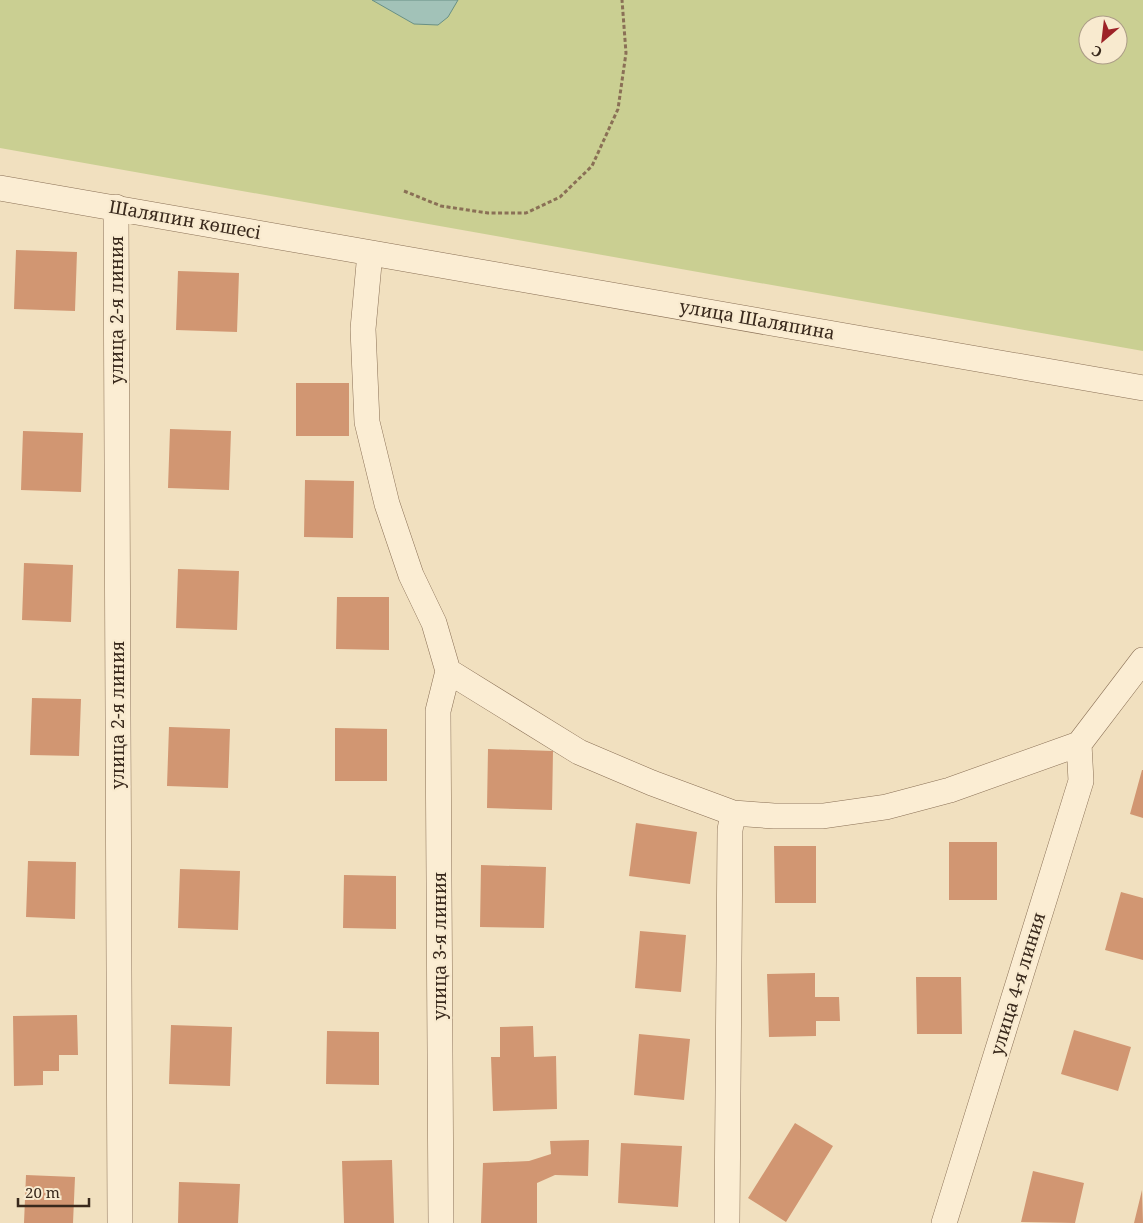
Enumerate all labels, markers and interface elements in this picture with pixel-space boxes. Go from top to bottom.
north arrow [1078,15,1128,65]
text: С [1088,41,1105,62]
street label: Шаляпин көшесі [107,194,263,244]
street label: улица 2-я линия [104,236,128,384]
street label: улица Шаляпина [678,294,837,345]
street label: улица 2-я линия [105,641,129,789]
street label: улица 3-я линия [427,872,451,1020]
street label: улица 4-я линия [984,909,1050,1058]
scale bar [18,1176,89,1208]
text: 20 m [25,1182,60,1202]

